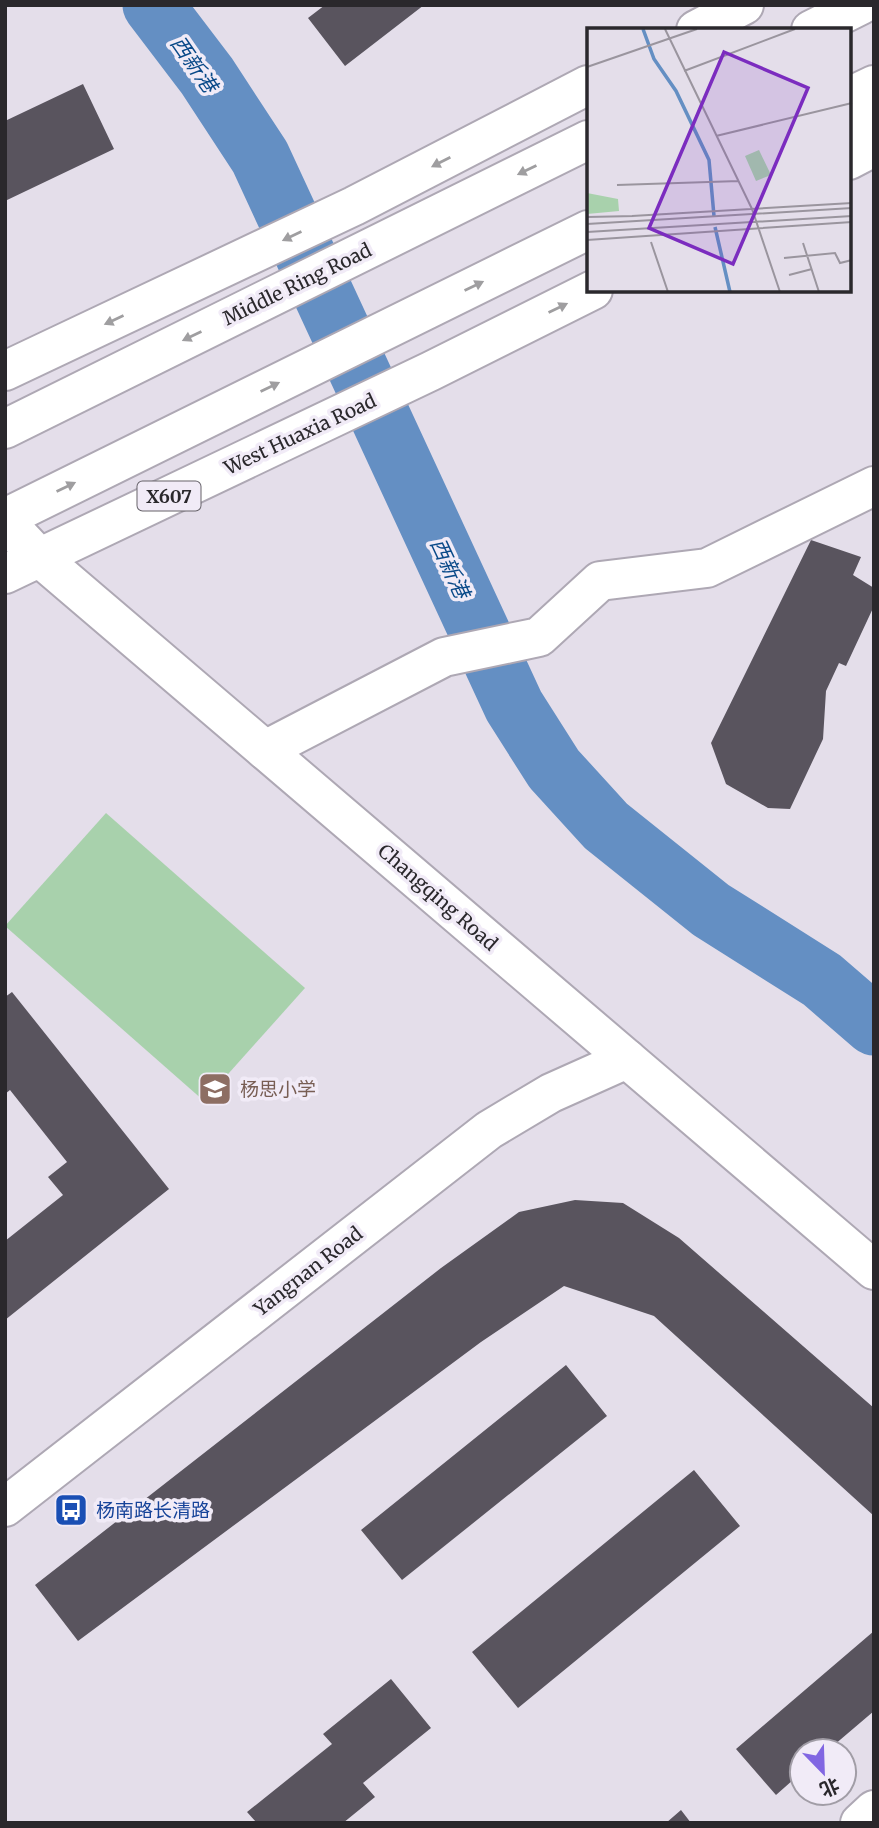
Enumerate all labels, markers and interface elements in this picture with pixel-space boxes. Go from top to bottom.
inset map [587,28,851,292]
water label: 西新港 [165,30,225,100]
one-way arrow [431,156,451,167]
one-way arrow [517,164,537,176]
one-way arrow [282,230,302,242]
street label: Middle Ring Road [219,238,375,330]
one-way arrow [464,280,484,292]
one-way arrow [548,303,568,314]
one-way arrow [104,315,124,326]
one-way arrow [182,330,202,341]
one-way arrow [260,381,280,392]
street label: West Huaxia Road [219,388,380,480]
one-way arrow [56,482,76,493]
road number: X607 [138,482,200,510]
water label: 西新港 [424,534,477,605]
street label: Changqing Road [373,839,503,955]
school or university icon: 杨思小学 [196,1070,234,1108]
place label: 杨思小学 [240,1077,316,1101]
street label: Yangnan Road [248,1221,367,1322]
bus stop icon: 杨南路长清路 [52,1491,90,1529]
place label: 杨南路长清路 [96,1498,210,1522]
north arrow [788,1737,858,1807]
text: 北 [816,1773,843,1802]

